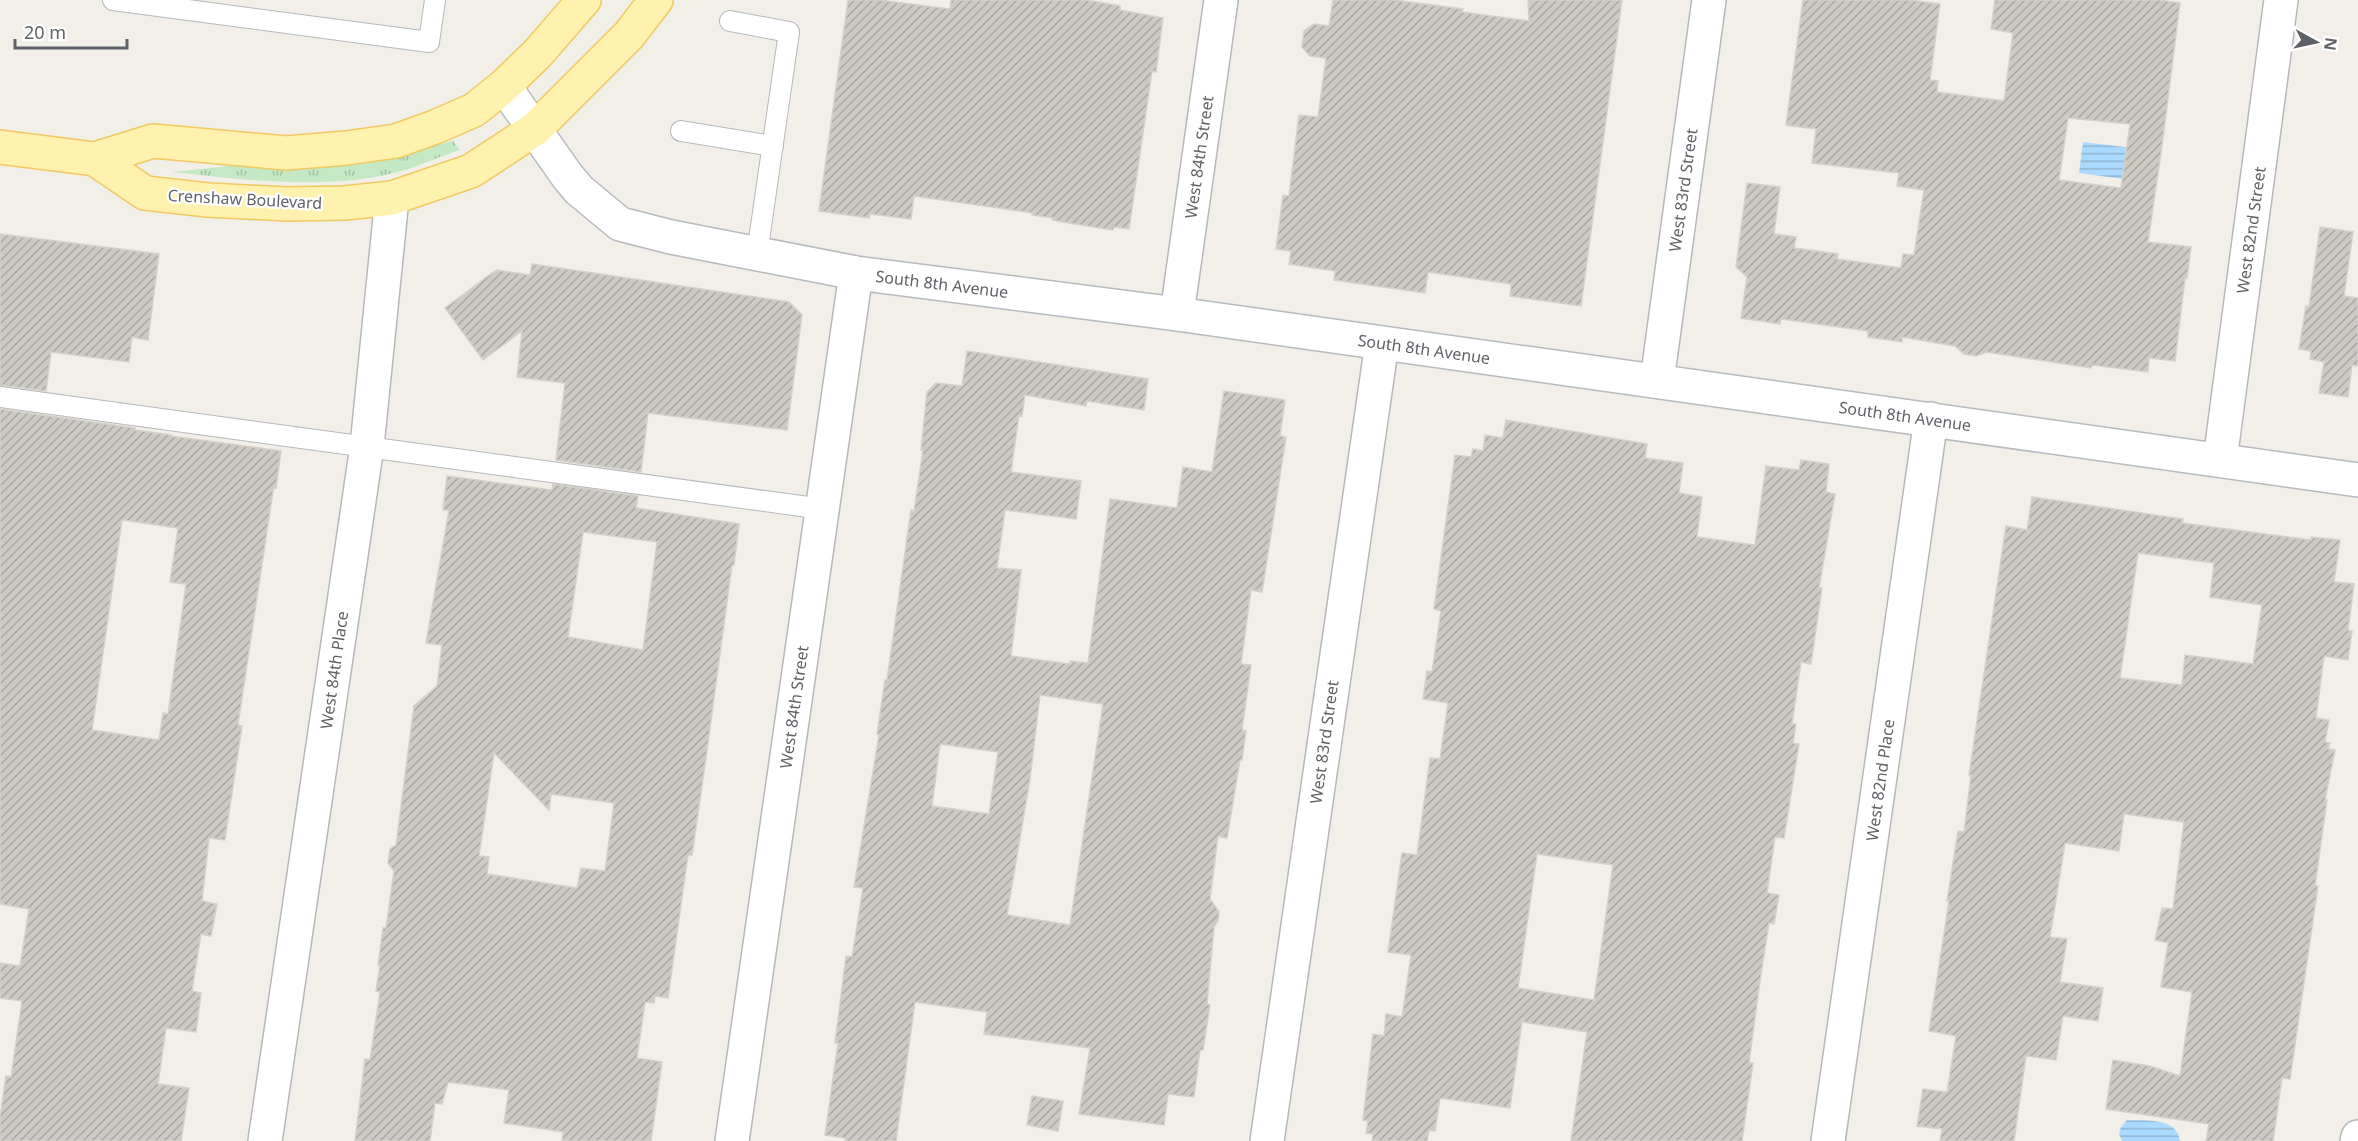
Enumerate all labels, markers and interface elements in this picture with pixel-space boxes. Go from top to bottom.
scale bar [15,12,128,50]
north arrow [2286,12,2346,72]
text: 20 m [24,20,66,44]
text: N [2319,36,2343,52]
street label: West 84th Street [1179,94,1219,220]
street label: West 83rd Street [1663,127,1703,253]
street label: West 82nd Street [2231,165,2271,295]
street label: Crenshaw Boulevard [167,184,323,214]
street label: South 8th Avenue [874,265,1010,303]
street label: South 8th Avenue [1356,329,1492,369]
street label: South 8th Avenue [1837,396,1973,436]
street label: West 84th Place [315,610,353,730]
street label: West 84th Street [774,644,814,770]
street label: West 83rd Street [1304,679,1344,805]
street label: West 82nd Place [1861,718,1899,842]

